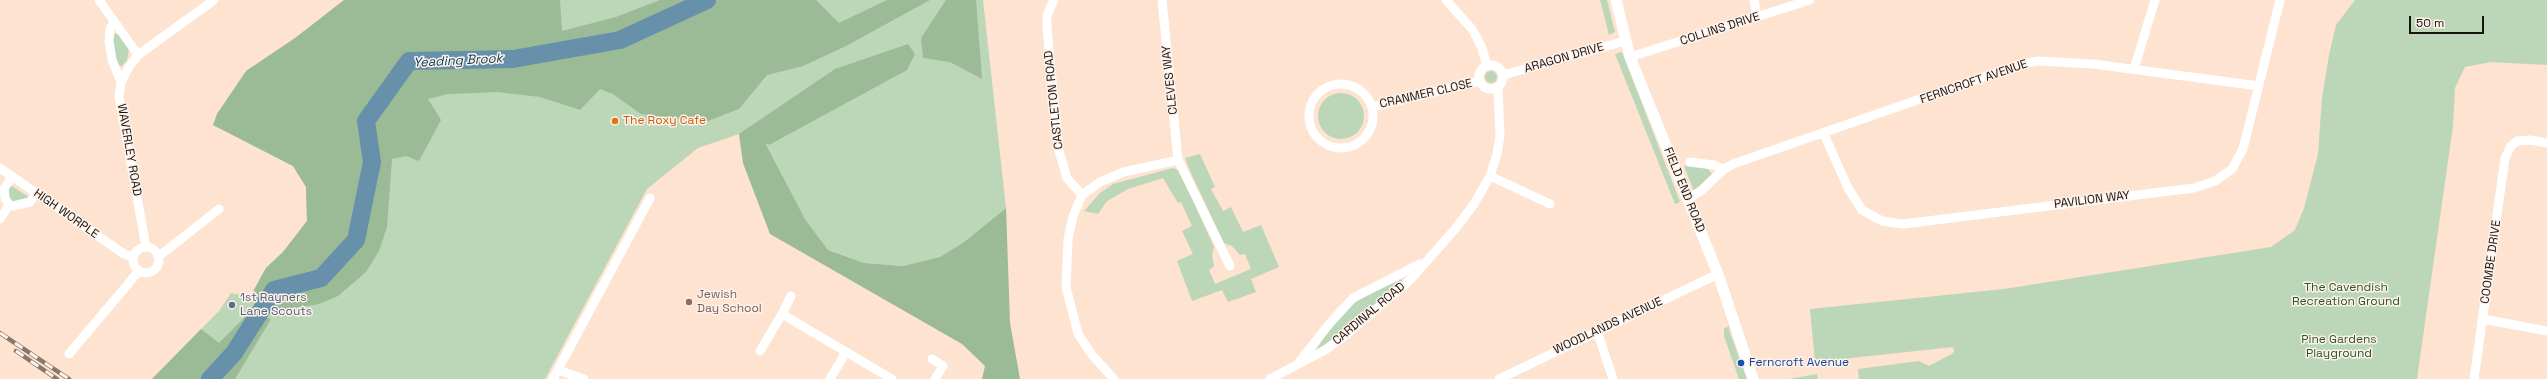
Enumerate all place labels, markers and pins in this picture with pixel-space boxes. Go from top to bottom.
place label: The Roxy Cafe [623,114,706,128]
marker: The Roxy Cafe [610,116,620,126]
place label: Jewish Day School [697,288,762,316]
place label: 1st Rayners Lane Scouts [240,291,312,319]
marker: Jewish Day School [684,297,694,307]
marker: 1st Rayners Lane Scouts [227,300,237,310]
place label: Ferncroft Avenue [1749,356,1849,370]
marker: Ferncroft Avenue [1736,358,1746,368]

